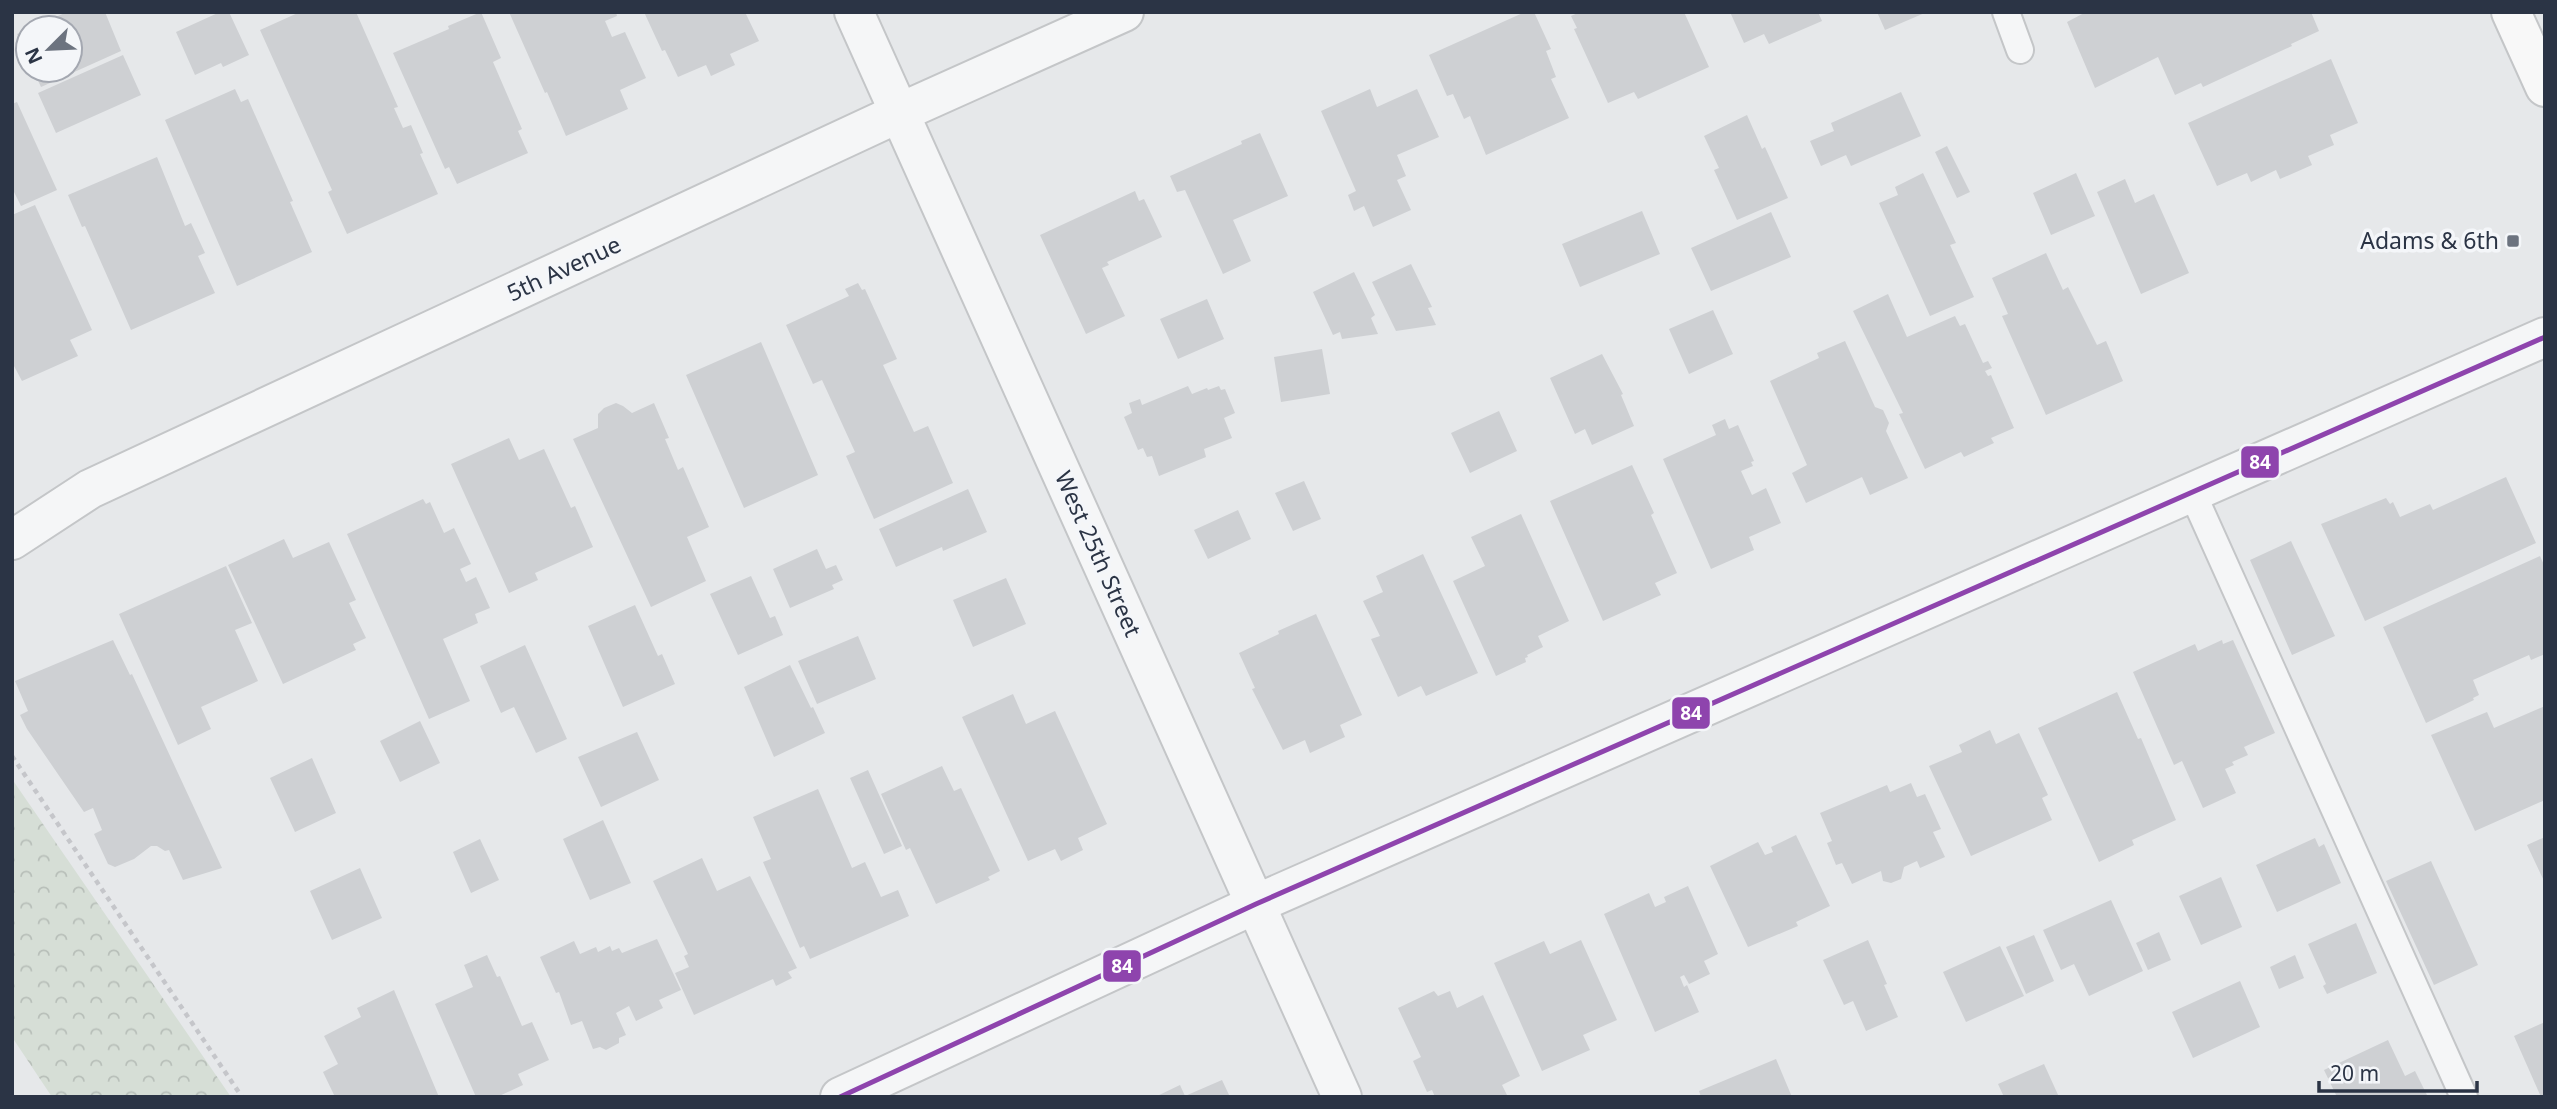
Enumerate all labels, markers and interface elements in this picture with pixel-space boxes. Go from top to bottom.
north arrow [14,14,84,84]
text: N [18,44,48,68]
place label: Adams & 6th [2360,224,2499,256]
street label: 5th Avenue [501,228,626,308]
marker: Adams & 6th [2505,233,2521,249]
line badge: 84 [2240,445,2280,479]
text: 84 [2249,449,2271,475]
street label: West 25th Street [1048,466,1150,642]
line badge: 84 [1671,696,1711,730]
text: 84 [1680,700,1702,726]
line badge: 84 [1102,949,1142,983]
text: 84 [1111,953,1133,979]
scale bar [2319,1050,2476,1094]
text: 20 m [2330,1059,2379,1087]

